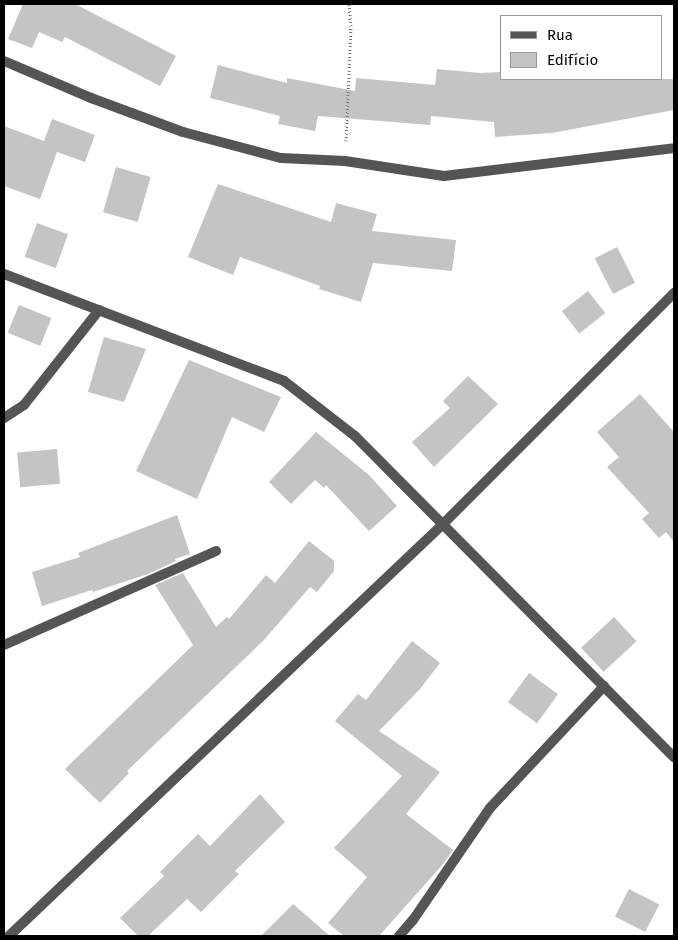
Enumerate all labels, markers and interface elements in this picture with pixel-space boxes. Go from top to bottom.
legend [500,15,663,80]
text: Rua [547,26,573,44]
text: Edifício [547,51,598,69]

